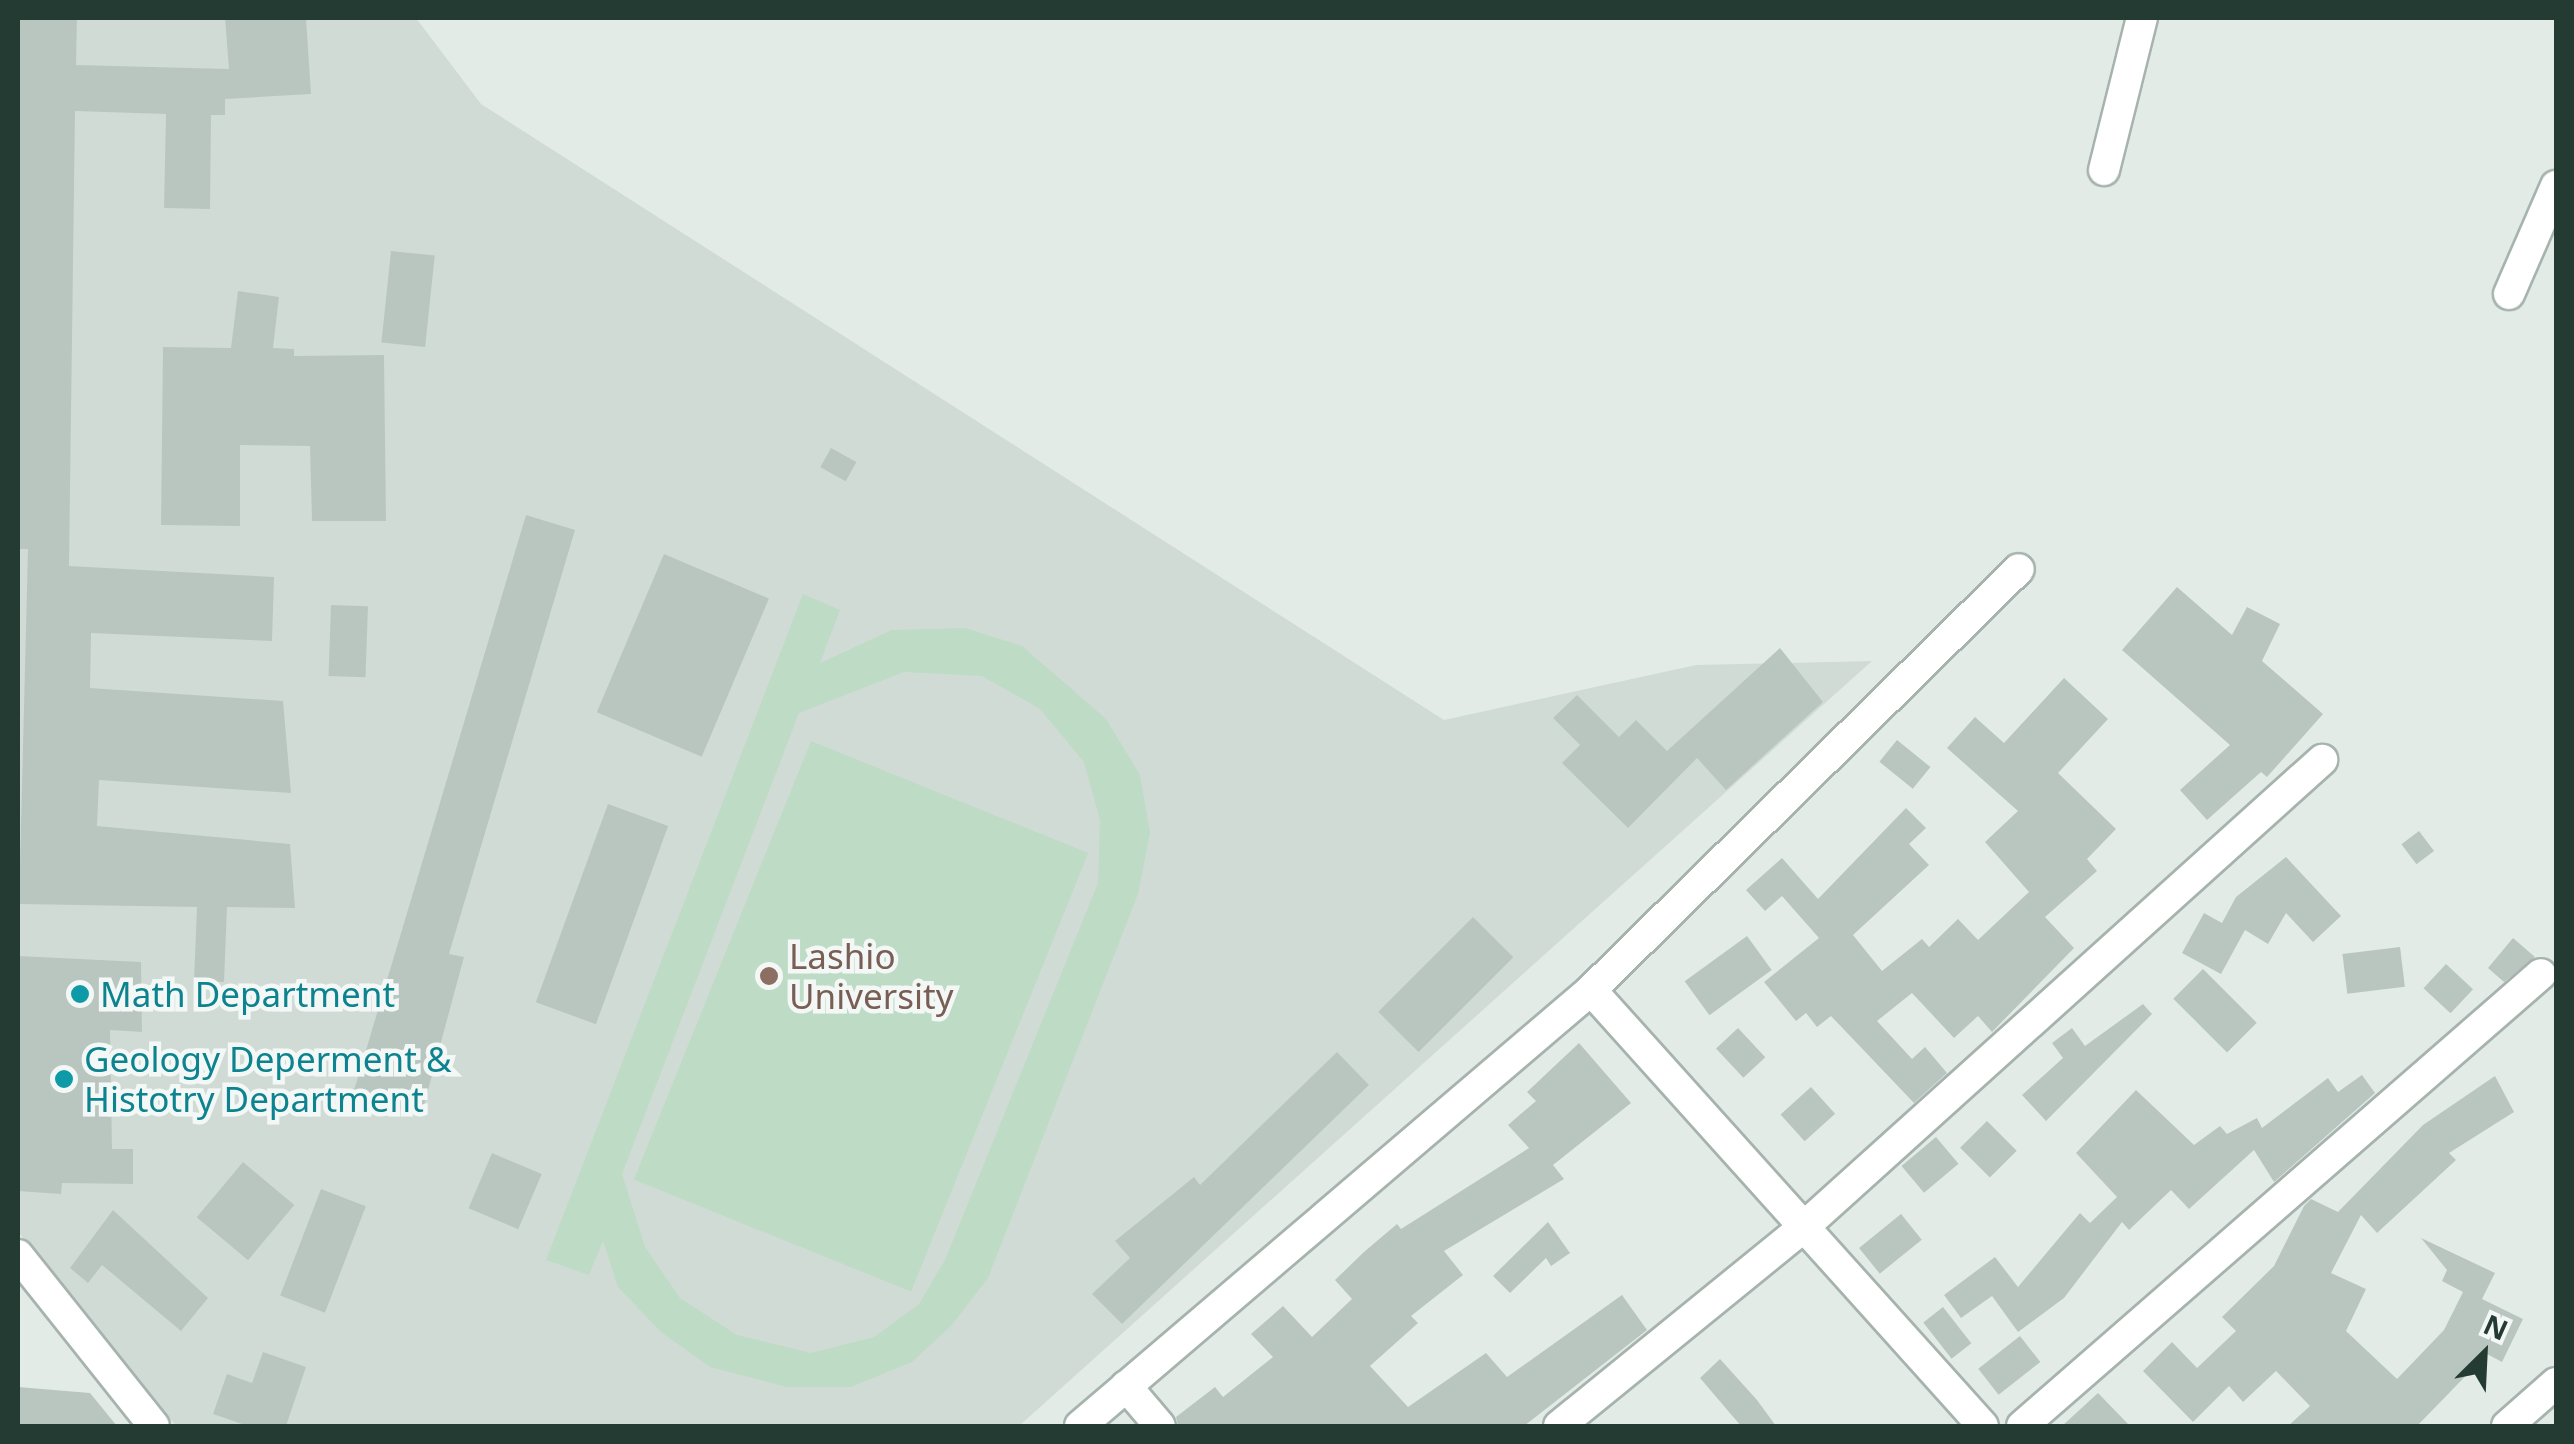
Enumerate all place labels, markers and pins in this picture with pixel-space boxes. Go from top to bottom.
place label: Lashio University [789,935,953,1017]
marker: Lashio University [758,965,780,987]
place label: Math Department [100,973,395,1015]
marker: Math Department [69,983,91,1005]
place label: Geology Deperment & Histotry Department [84,1038,452,1120]
marker: Geology Deperment & Histotry Department [53,1068,75,1090]

